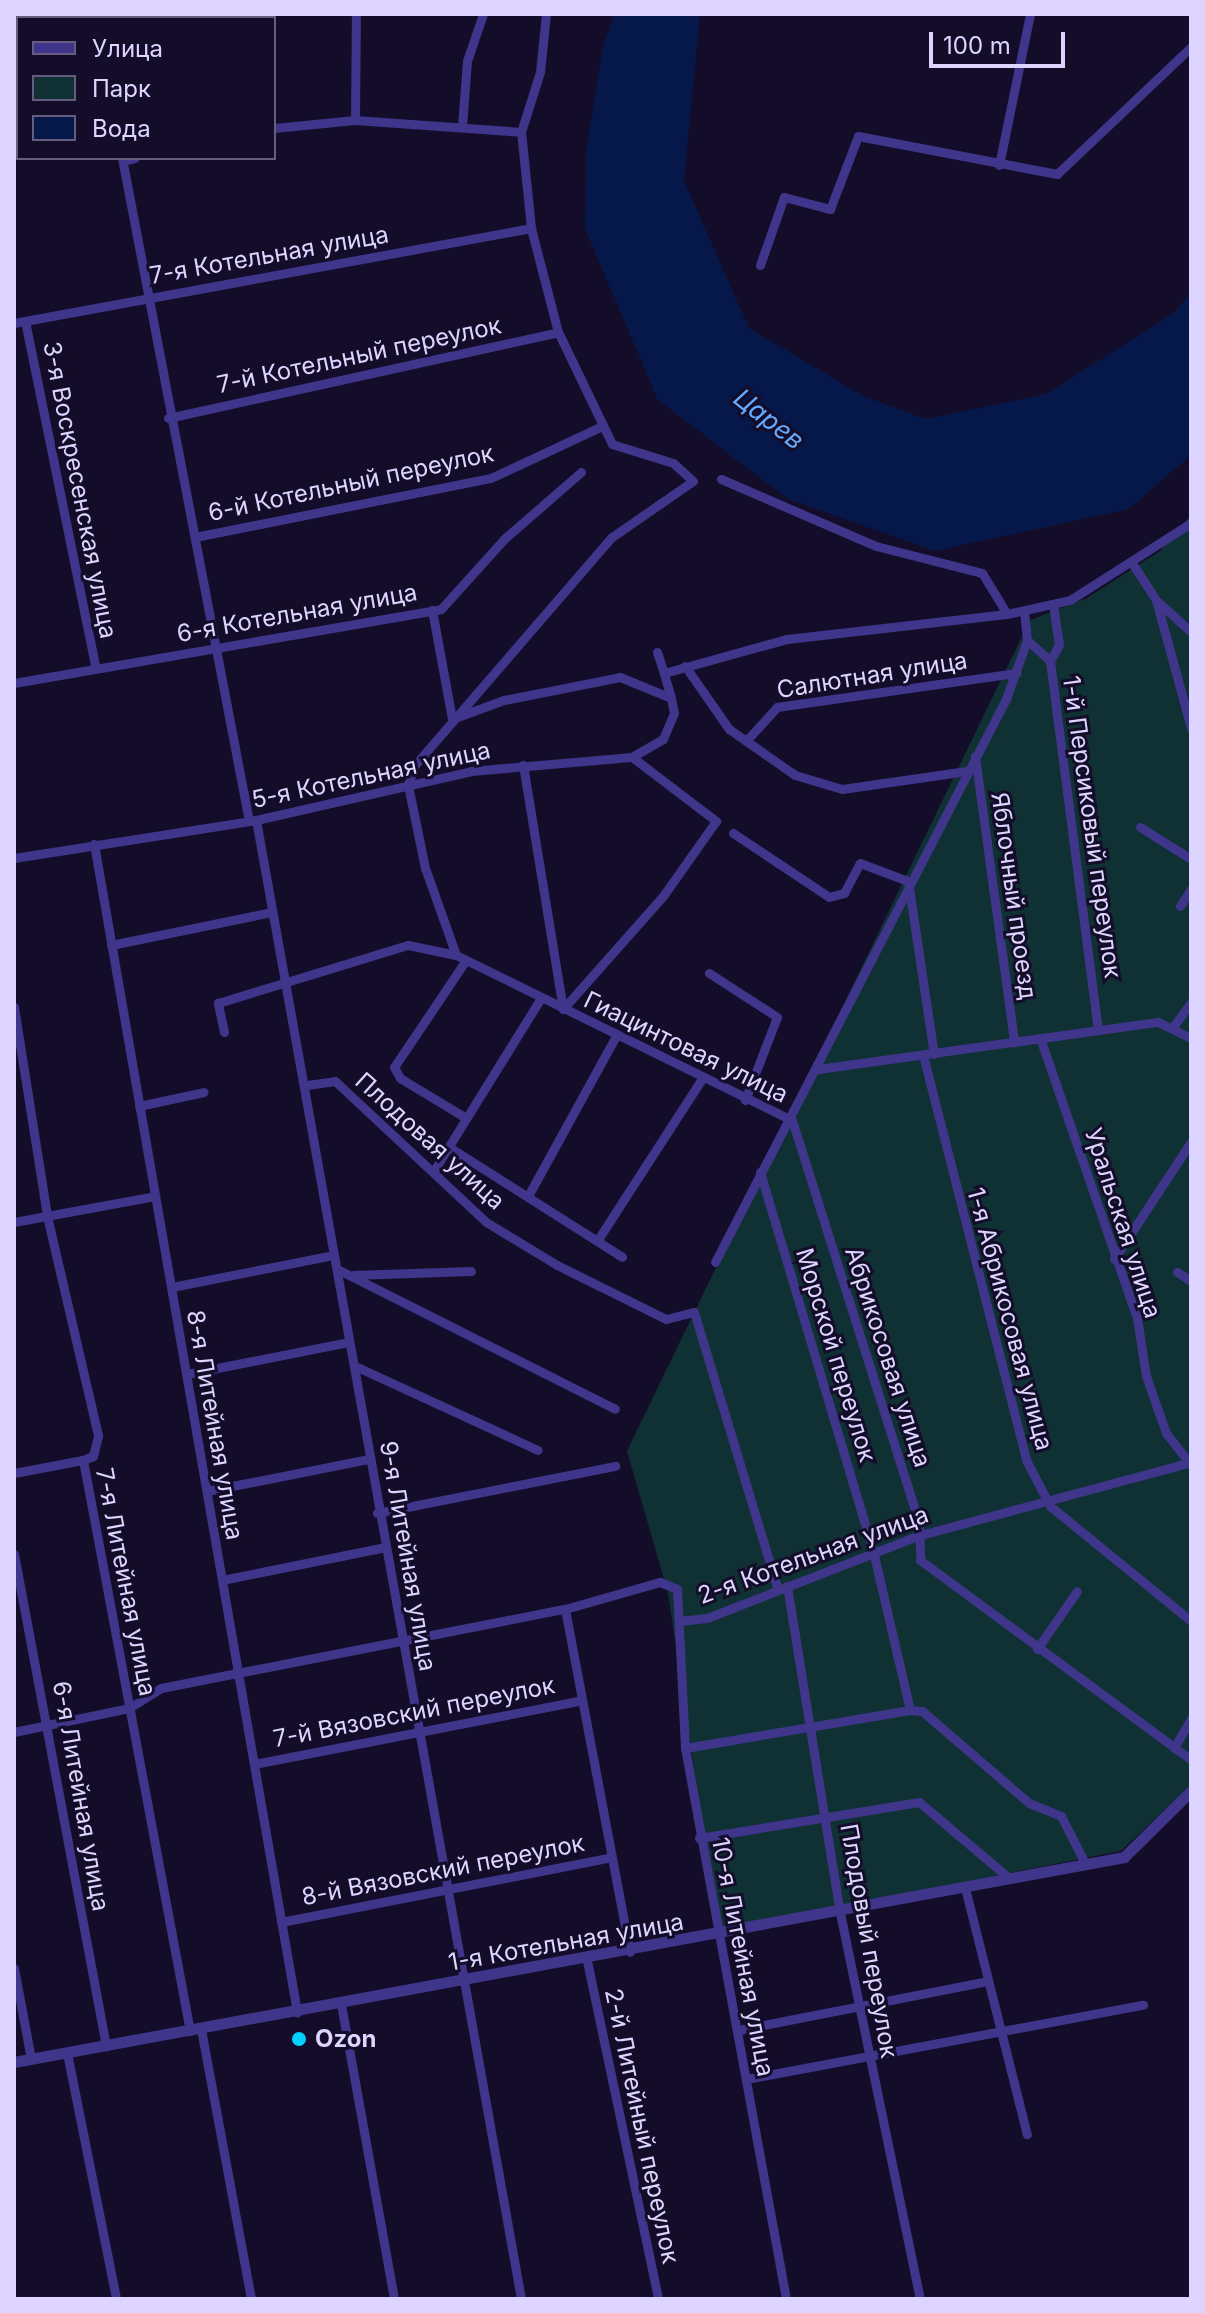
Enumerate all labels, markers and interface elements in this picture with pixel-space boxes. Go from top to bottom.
legend [16,16,276,160]
scale bar [933,16,1069,66]
text: 100 m [943,31,1011,60]
text: Улица [92,34,163,63]
text: Парк [92,74,151,103]
text: Вода [92,114,151,143]
street label: 7-я Котельная улица [147,220,391,290]
street label: 7-й Котельный переулок [214,311,504,399]
street label: 3-я Воскресенская улица [37,339,123,641]
water label: Царев [728,382,810,456]
street label: 6-й Котельный переулок [206,439,496,527]
street label: 6-я Котельная улица [175,578,419,648]
street label: Салютная улица [775,646,969,704]
street label: 1-й Персиковый переулок [1057,674,1127,980]
street label: 5-я Котельная улица [249,736,493,814]
street label: Яблочный проезд [985,791,1043,1001]
street label: Гиацинтовая улица [579,985,793,1109]
street label: Плодовая улица [349,1066,511,1216]
street label: Уральская улица [1079,1124,1167,1322]
street label: 1-я Абрикосовая улица [961,1185,1059,1453]
street label: Абрикосовая улица [839,1243,937,1471]
street label: Морской переулок [790,1245,882,1465]
street label: 8-я Литейная улица [181,1308,249,1542]
street label: 9-я Литейная улица [374,1439,442,1673]
street label: 7-я Литейная улица [90,1466,162,1698]
street label: 2-я Котельная улица [694,1500,932,1610]
street label: 7-й Вязовский переулок [271,1671,557,1753]
street label: 6-я Литейная улица [47,1679,115,1913]
street label: Плодовый переулок [834,1822,904,2060]
street label: 8-й Вязовский переулок [299,1828,587,1912]
street label: 10-я Литейная улица [706,1835,780,2079]
street label: 1-я Котельная улица [446,1907,686,1977]
street label: 2-й Литейный переулок [599,1986,685,2266]
place label: Ozon [315,2025,376,2053]
marker: Ozon [290,2030,308,2048]

